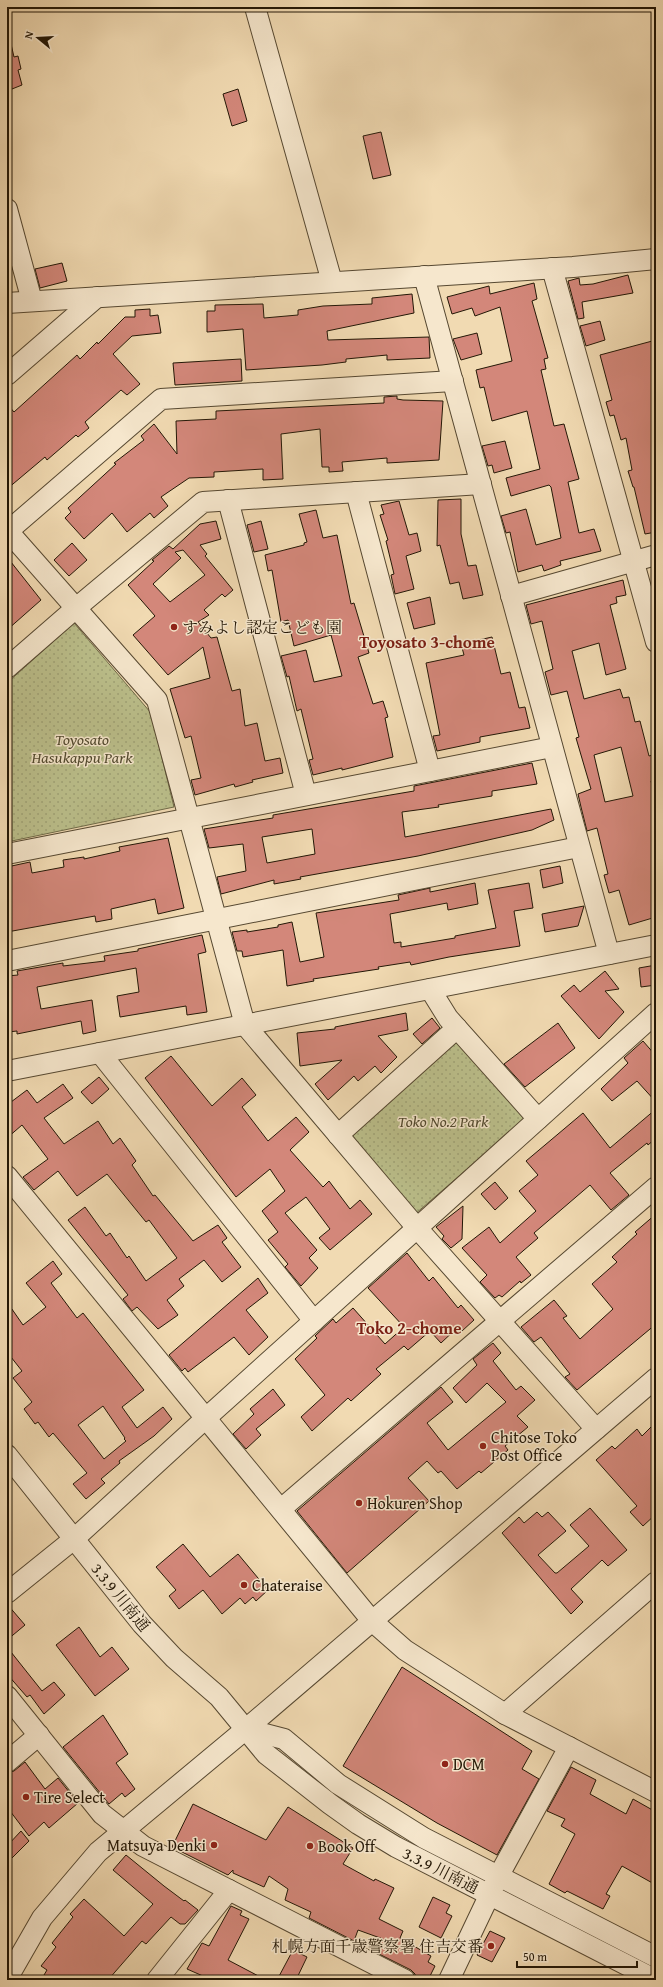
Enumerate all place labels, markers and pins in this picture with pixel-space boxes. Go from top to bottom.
place label: すみよし認定こども園 [182,615,342,639]
marker: すみよし認定こども園 [169,622,179,632]
place label: Chitose Toko Post Office [491,1425,577,1467]
marker: Chitose Toko Post Office [478,1441,488,1451]
place label: Hokuren Shop [367,1491,463,1515]
marker: Hokuren Shop [354,1498,364,1508]
place label: Chateraise [252,1573,323,1597]
marker: Chateraise [239,1580,249,1590]
place label: DCM [453,1752,485,1776]
marker: DCM [440,1759,450,1769]
place label: Tire Select [34,1785,105,1809]
marker: Tire Select [21,1792,31,1802]
place label: Matsuya Denki [107,1833,207,1857]
place label: Book Off [318,1834,377,1858]
marker: Matsuya Denki [209,1840,219,1850]
marker: Book Off [305,1841,315,1851]
place label: 札幌方面千歳警察署 住吉交番 [271,1934,483,1958]
marker: 札幌方面千歳警察署 住吉交番 [486,1941,496,1951]

